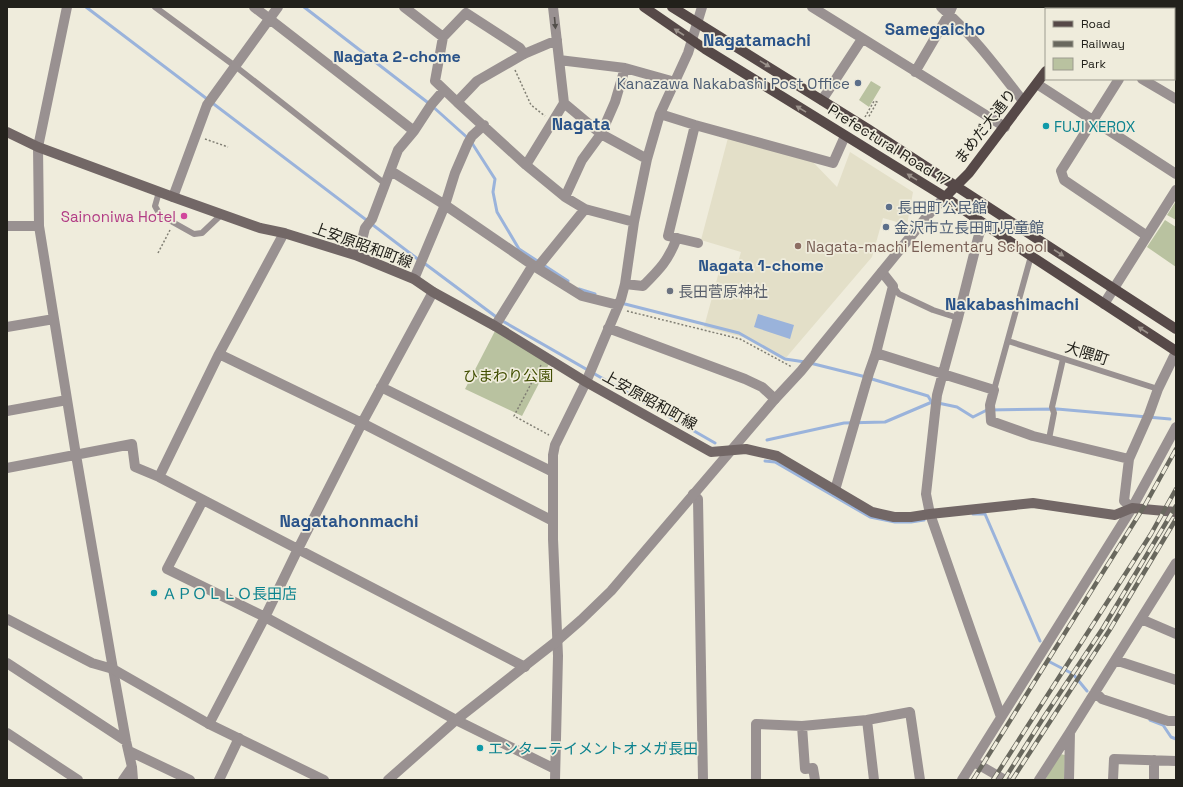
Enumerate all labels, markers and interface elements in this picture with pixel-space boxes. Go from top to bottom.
legend [1045,8,1175,80]
text: Road [1081,16,1110,32]
one-way arrow [552,17,558,29]
district label: Samegaicho [885,18,985,40]
one-way arrow [674,28,685,36]
district label: Nagatamachi [703,29,811,51]
text: Railway [1081,36,1125,52]
district label: Nagata 2-chome [333,46,461,67]
text: Park [1081,56,1106,72]
one-way arrow [759,61,770,68]
place label: Kanazawa Nakabashi Post Office [617,74,850,93]
marker: Kanazawa Nakabashi Post Office [853,78,863,88]
street label: まめだ大通り [950,85,1020,167]
street label: Prefectural Road 17 [825,100,953,190]
one-way arrow [795,105,807,112]
district label: Nagata [552,113,611,135]
place label: FUJI XEROX [1054,117,1136,136]
marker: FUJI XEROX [1041,121,1051,131]
one-way arrow [907,173,917,181]
place label: 長田町公民館 [897,198,987,217]
marker: 長田町公民館 [884,202,894,212]
place label: Sainoniwa Hotel [61,207,176,226]
marker: Sainoniwa Hotel [179,211,189,221]
street label: 上安原昭和町線 [310,218,416,272]
place label: 金沢市立長田町児童館 [894,218,1044,237]
marker: 金沢市立長田町児童館 [881,222,891,232]
place label: Nagata-machi Elementary School [806,237,1047,256]
marker: Nagata-machi Elementary School [793,241,803,251]
one-way arrow [1054,249,1065,257]
district label: Nagata 1-chome [698,255,824,276]
place label: 長田菅原神社 [678,282,768,301]
marker: 長田菅原神社 [665,286,675,296]
district label: Nakabashimachi [945,293,1079,315]
one-way arrow [1137,326,1149,333]
street label: 大隈町 [1063,337,1111,369]
park label: ひまわり公園 [463,366,553,385]
street label: 上安原昭和町線 [599,366,701,434]
district label: Nagatahonmachi [279,510,419,532]
place label: ＡＰＯＬＬＯ長田店 [162,584,297,603]
marker: ＡＰＯＬＬＯ長田店 [149,588,159,598]
place label: エンターテイメントオメガ長田 [488,739,698,758]
marker: エンターテイメントオメガ長田 [475,743,485,753]

